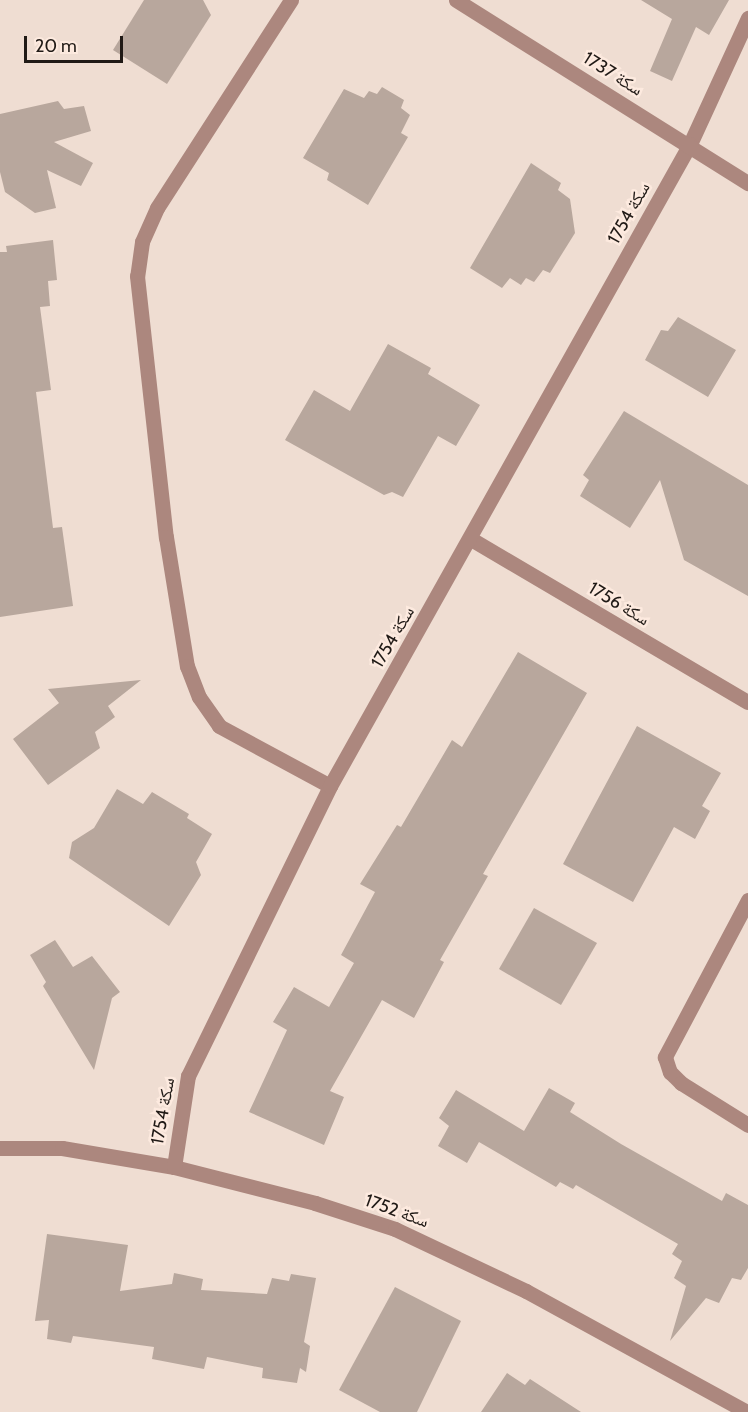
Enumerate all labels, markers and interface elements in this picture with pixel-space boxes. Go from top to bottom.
scale bar [27,24,126,62]
text: 20 m [35,35,77,57]
street label: سكة 1737 [579,47,647,101]
street label: سكة 1754 [603,178,655,248]
street label: سكة 1756 [585,577,653,631]
street label: سكة 1754 [367,602,419,672]
street label: سكة 1754 [147,1076,179,1146]
street label: سكة 1752 [362,1189,432,1233]

